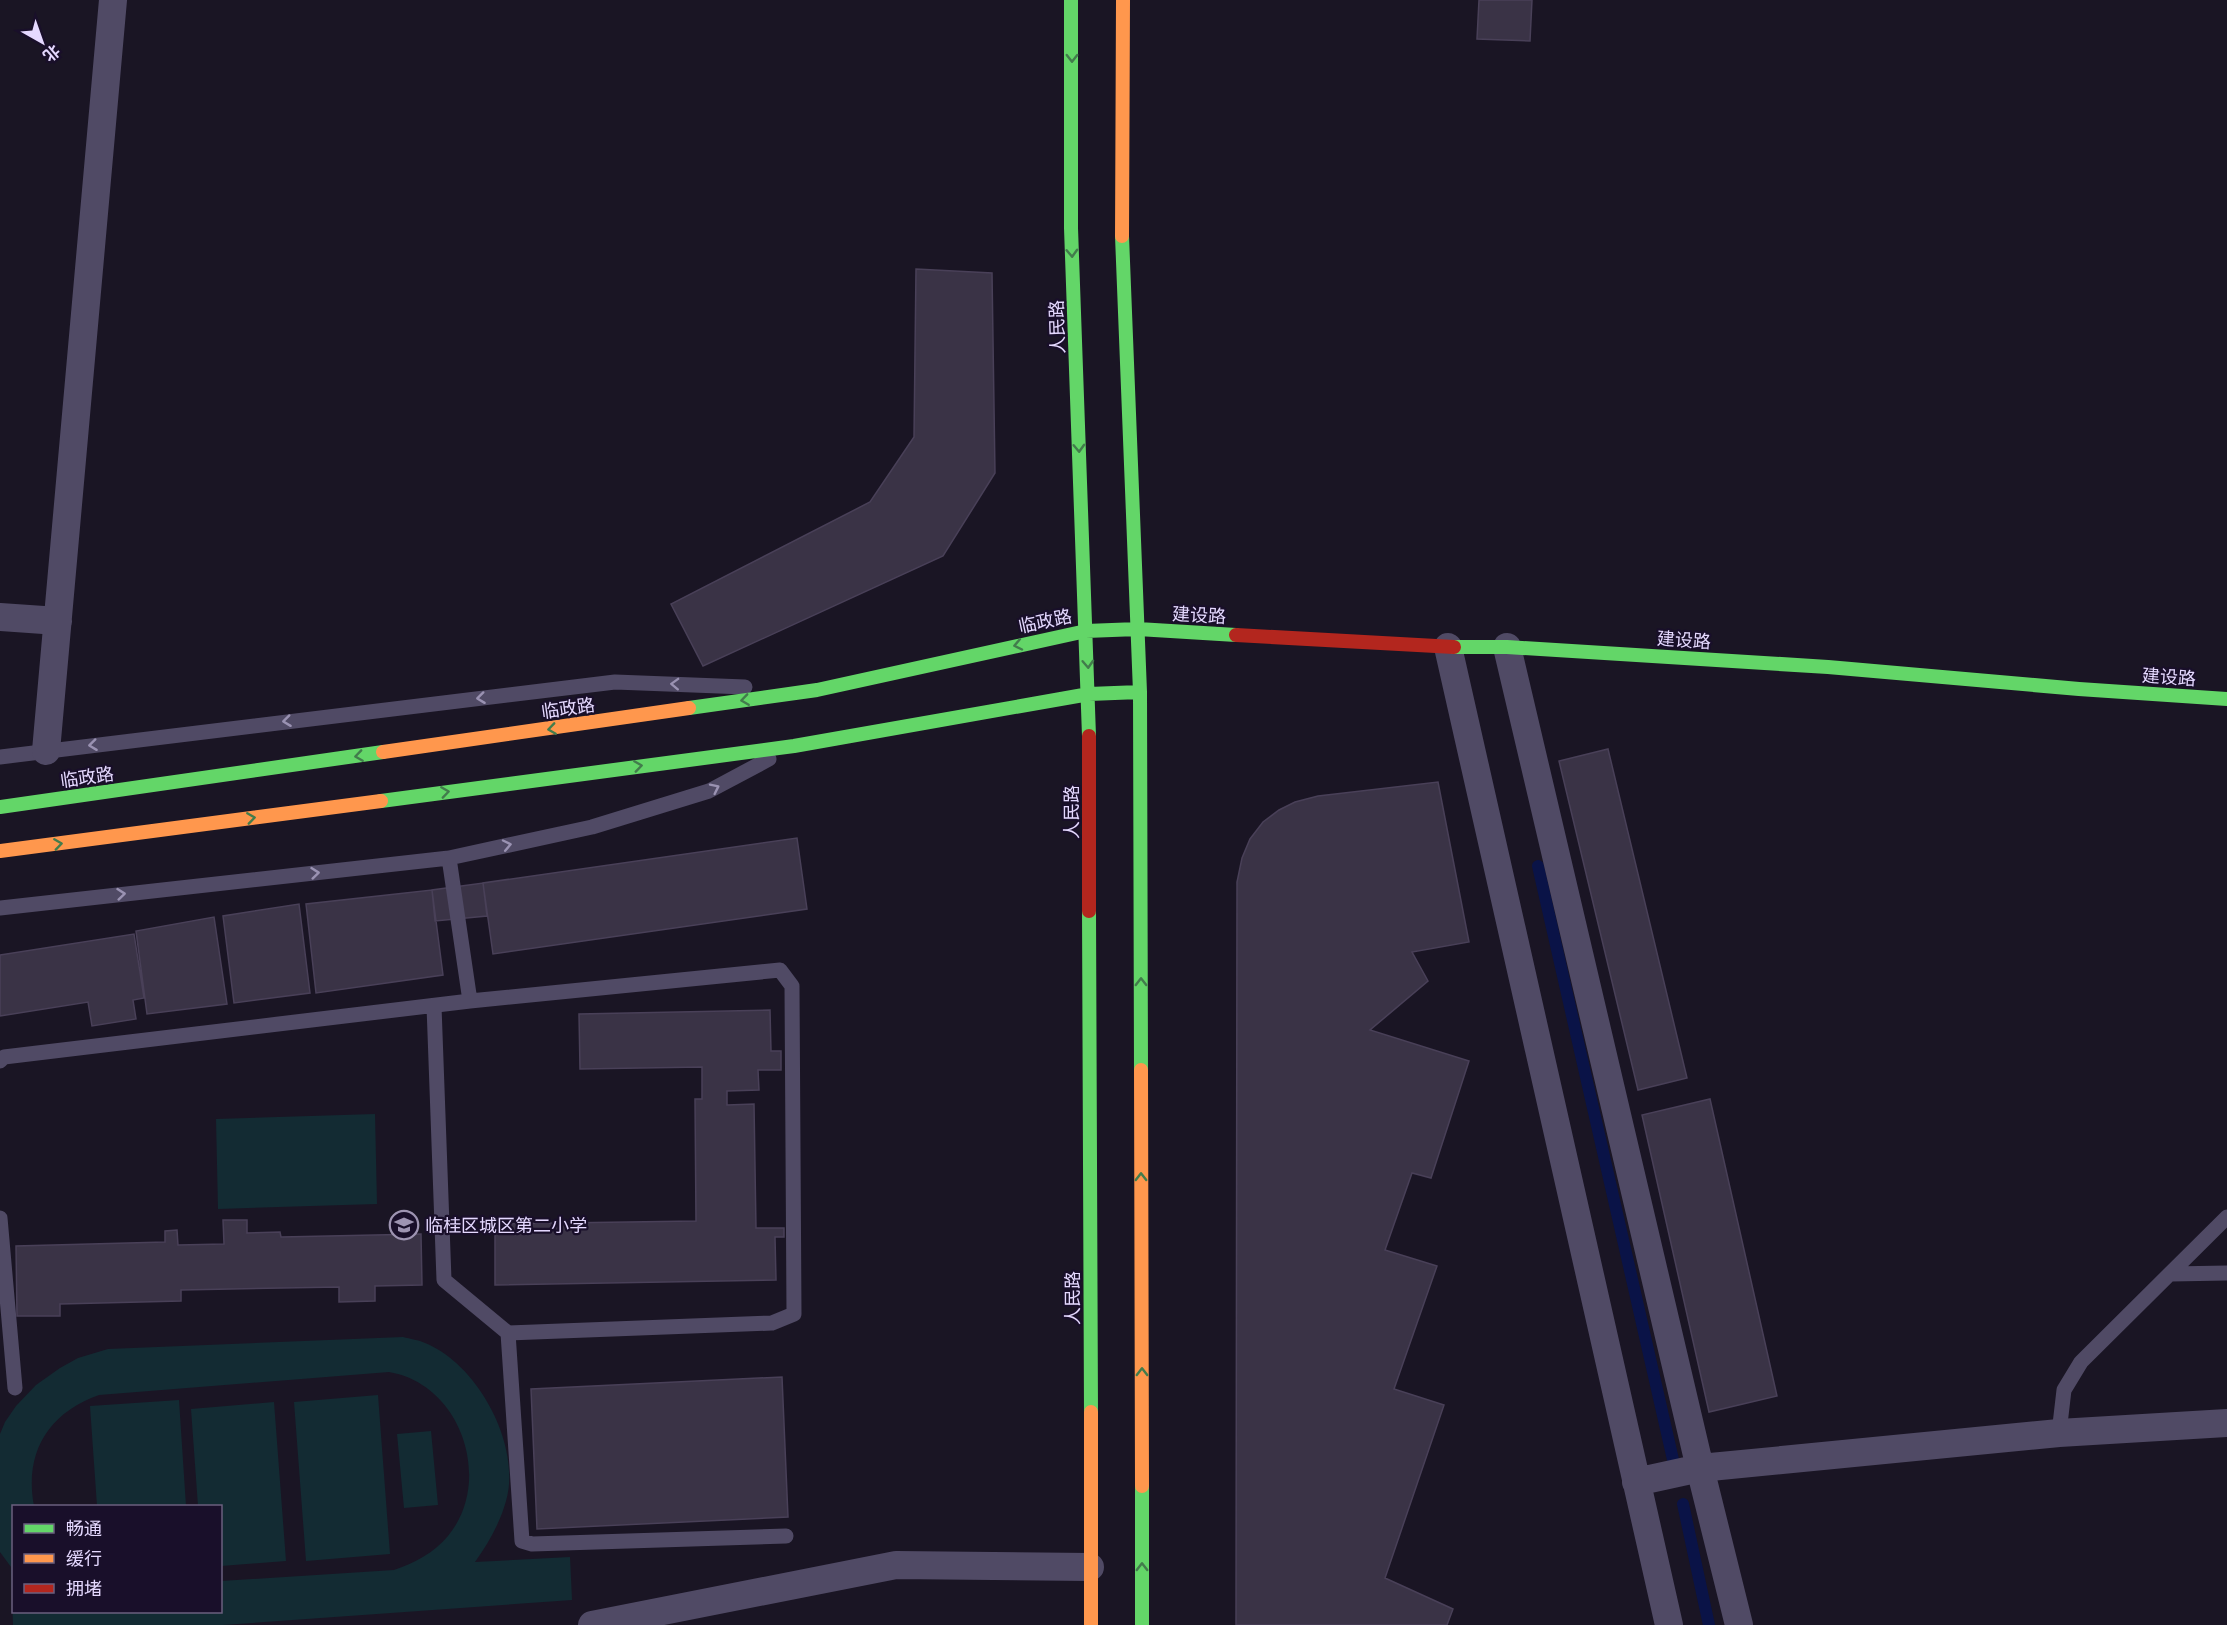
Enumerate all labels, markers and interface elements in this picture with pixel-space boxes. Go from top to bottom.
north arrow [12,12,72,72]
text: 北 [39,41,64,66]
one-way arrow [1066,54,1078,63]
one-way arrow [1065,249,1078,258]
street label: 人民路 [1046,300,1068,354]
one-way arrow [1073,444,1086,453]
street label: 建设路 [1171,603,1227,627]
street label: 临政路 [1016,605,1074,637]
street label: 建设路 [1656,628,1712,652]
one-way arrow [1014,638,1024,651]
one-way arrow [1081,660,1094,669]
street label: 建设路 [2141,665,2197,689]
one-way arrow [670,678,679,691]
one-way arrow [476,691,485,704]
street label: 临政路 [540,694,596,722]
one-way arrow [740,694,750,706]
one-way arrow [282,714,291,727]
one-way arrow [547,722,557,734]
one-way arrow [89,739,98,751]
one-way arrow [354,750,364,762]
one-way arrow [633,761,642,773]
street label: 临政路 [59,763,115,791]
one-way arrow [709,783,720,795]
street label: 人民路 [1061,785,1082,839]
one-way arrow [440,787,449,799]
one-way arrow [247,812,256,824]
one-way arrow [53,838,63,850]
one-way arrow [502,839,512,852]
one-way arrow [310,867,319,880]
one-way arrow [116,889,125,901]
one-way arrow [1135,977,1147,986]
one-way arrow [1135,1172,1147,1181]
school or university icon: 临桂区城区第二小学 [388,1209,420,1241]
place label: 临桂区城区第二小学 [425,1215,587,1236]
street label: 人民路 [1062,1271,1083,1325]
one-way arrow [1136,1367,1148,1376]
legend [12,1505,222,1613]
text: 畅通 [66,1518,102,1539]
text: 缓行 [66,1548,102,1569]
one-way arrow [1136,1562,1148,1571]
text: 拥堵 [66,1578,102,1599]

